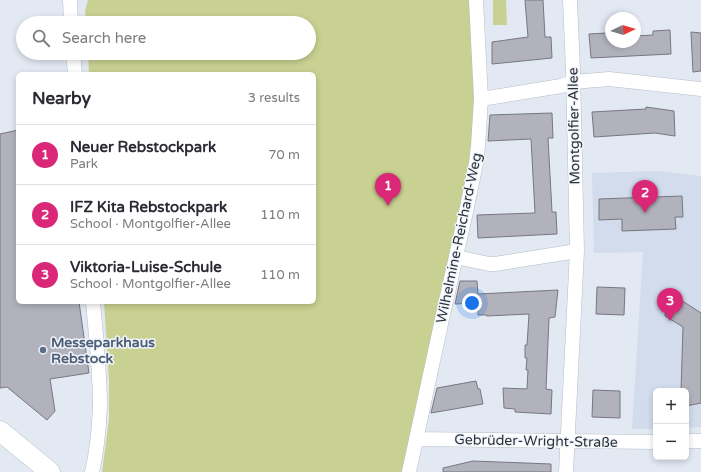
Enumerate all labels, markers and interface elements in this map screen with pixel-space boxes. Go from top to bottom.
north arrow [605,12,641,48]
search box [16,16,316,60]
icon: search [30,27,52,49]
text: Search here [62,29,146,47]
street label: Montgolfier-Allee [564,67,584,185]
text: Nearby [32,88,91,109]
text: 3 results [248,90,300,106]
text: Neuer Rebstockpark [70,138,216,156]
text: 1 [41,147,49,163]
text: 70 m [268,147,300,163]
street label: Wilhelmine-Reichard-Weg [433,151,485,325]
text: Park [70,156,98,172]
pin: 1 [375,173,401,206]
pin: 2 [632,180,658,213]
text: IFZ Kita Rebstockpark [70,198,227,216]
text: 2 [41,207,49,223]
text: 110 m [260,207,300,223]
text: School · Montgolfier-Allee [70,216,231,232]
text: Viktoria-Luise-Schule [70,258,222,276]
text: 3 [41,267,49,283]
text: 110 m [260,267,300,283]
text: School · Montgolfier-Allee [70,276,231,292]
pin: 3 [657,288,683,321]
your location [462,293,482,313]
place label: Messeparkhaus Rebstock [51,334,155,367]
marker: Messeparkhaus Rebstock [38,345,48,355]
map controls [653,388,689,460]
button: + [653,388,689,424]
button: − [653,424,689,460]
street label: Gebrüder-Wright-Straße [454,431,618,451]

